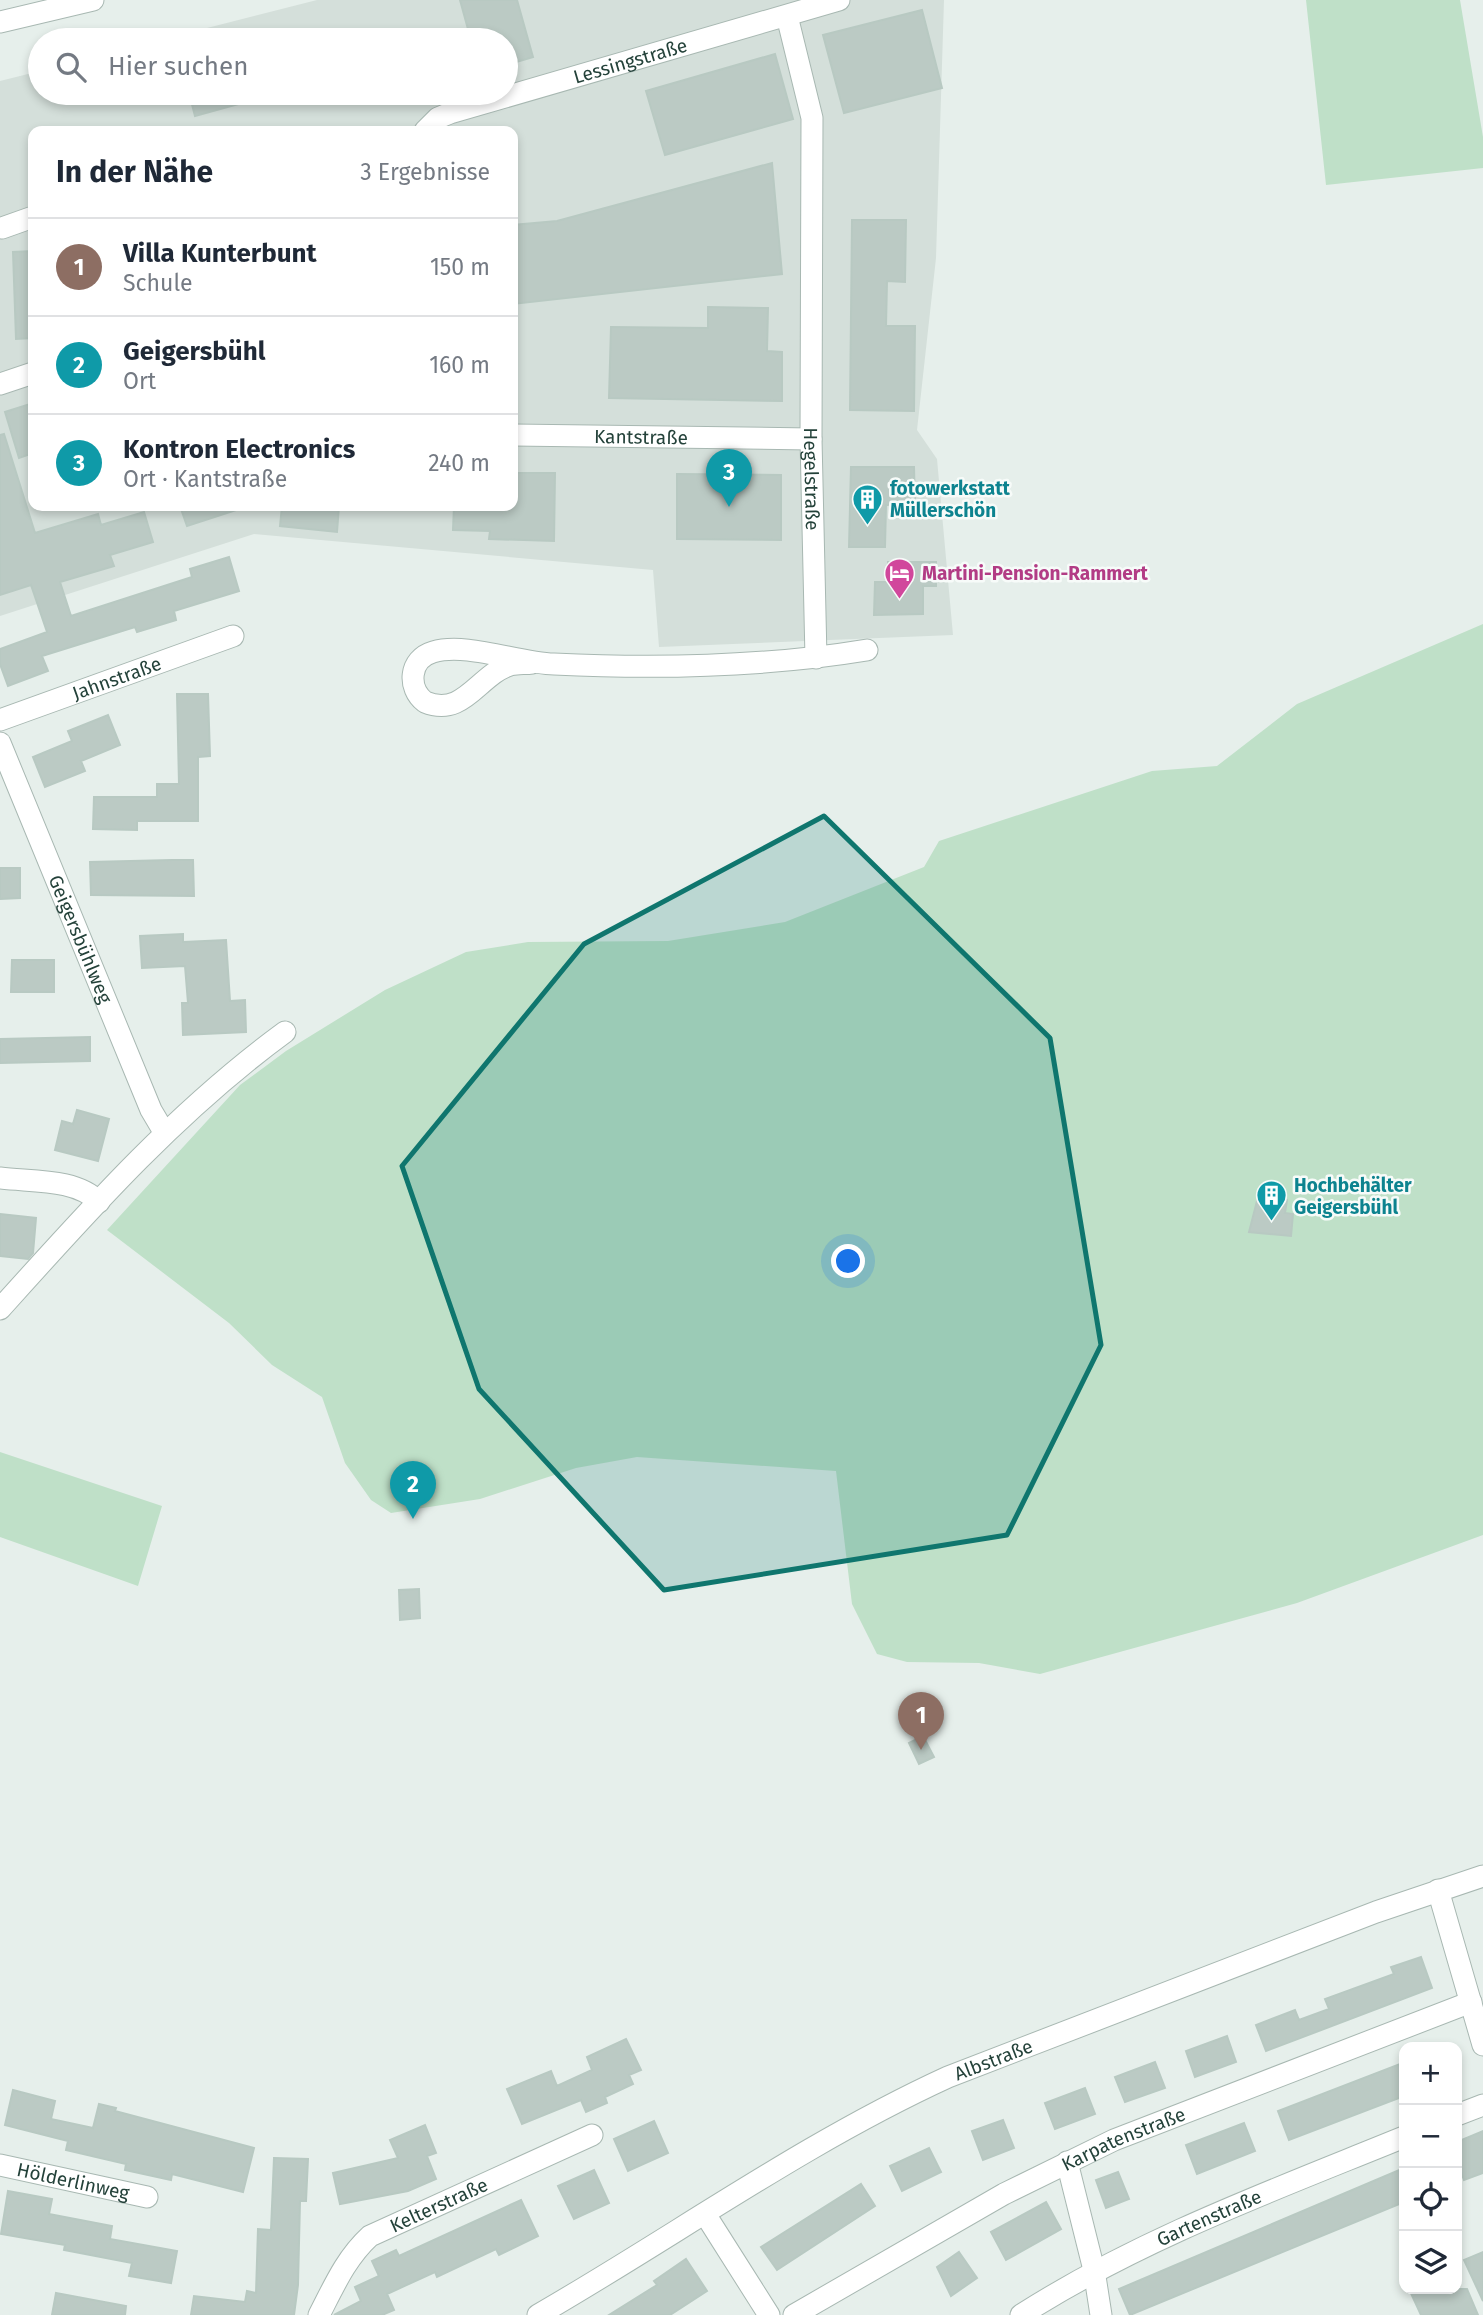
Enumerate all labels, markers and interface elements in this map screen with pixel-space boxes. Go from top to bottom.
search box [28,28,518,105]
street label: Lessingstraße [571,33,690,88]
icon: search [52,48,90,86]
text: Hier suchen [108,51,248,82]
text: In der Nähe [56,154,213,190]
text: 3 Ergebnisse [360,158,490,186]
text: Villa Kunterbunt [123,238,317,269]
text: 1 [74,253,84,281]
text: 150 m [430,253,490,281]
text: Schule [123,269,193,297]
text: Geigersbühl [123,336,265,367]
text: 2 [73,351,85,379]
text: 160 m [429,351,490,379]
text: Ort [123,367,156,395]
street label: Kantstraße [594,425,688,449]
street label: Hegelstraße [799,427,825,531]
text: Kontron Electronics [123,434,355,465]
text: 3 [73,449,85,477]
text: 240 m [428,449,490,477]
pin: 3 [706,449,752,507]
text: Ort · Kantstraße [123,465,287,493]
place label: fotowerkstatt Müllerschön [890,477,1011,522]
building icon: fotowerkstatt Müllerschön [850,482,884,526]
hotel icon: Martini-Pension-Rammert [882,556,916,600]
place label: Martini-Pension-Rammert [922,562,1148,585]
street label: Jahnstraße [69,651,164,705]
street label: Geigersbühlweg [44,872,117,1007]
place label: Hochbehälter Geigersbühl [1294,1174,1412,1219]
building icon: Hochbehälter Geigersbühl [1254,1179,1288,1223]
your location [831,1244,865,1278]
pin: 2 [390,1461,436,1519]
pin: 1 [898,1692,944,1750]
street label: Albstraße [951,2034,1036,2085]
map controls [1399,2042,1462,2294]
button: + [1399,2042,1462,2105]
street label: Karpatenstraße [1058,2102,1189,2176]
button: − [1399,2105,1462,2168]
street label: Hölderlinweg [15,2158,132,2204]
button: locate [1399,2168,1462,2231]
street label: Kelterstraße [386,2173,491,2237]
street label: Gartenstraße [1153,2185,1265,2251]
button: layers [1399,2231,1462,2294]

